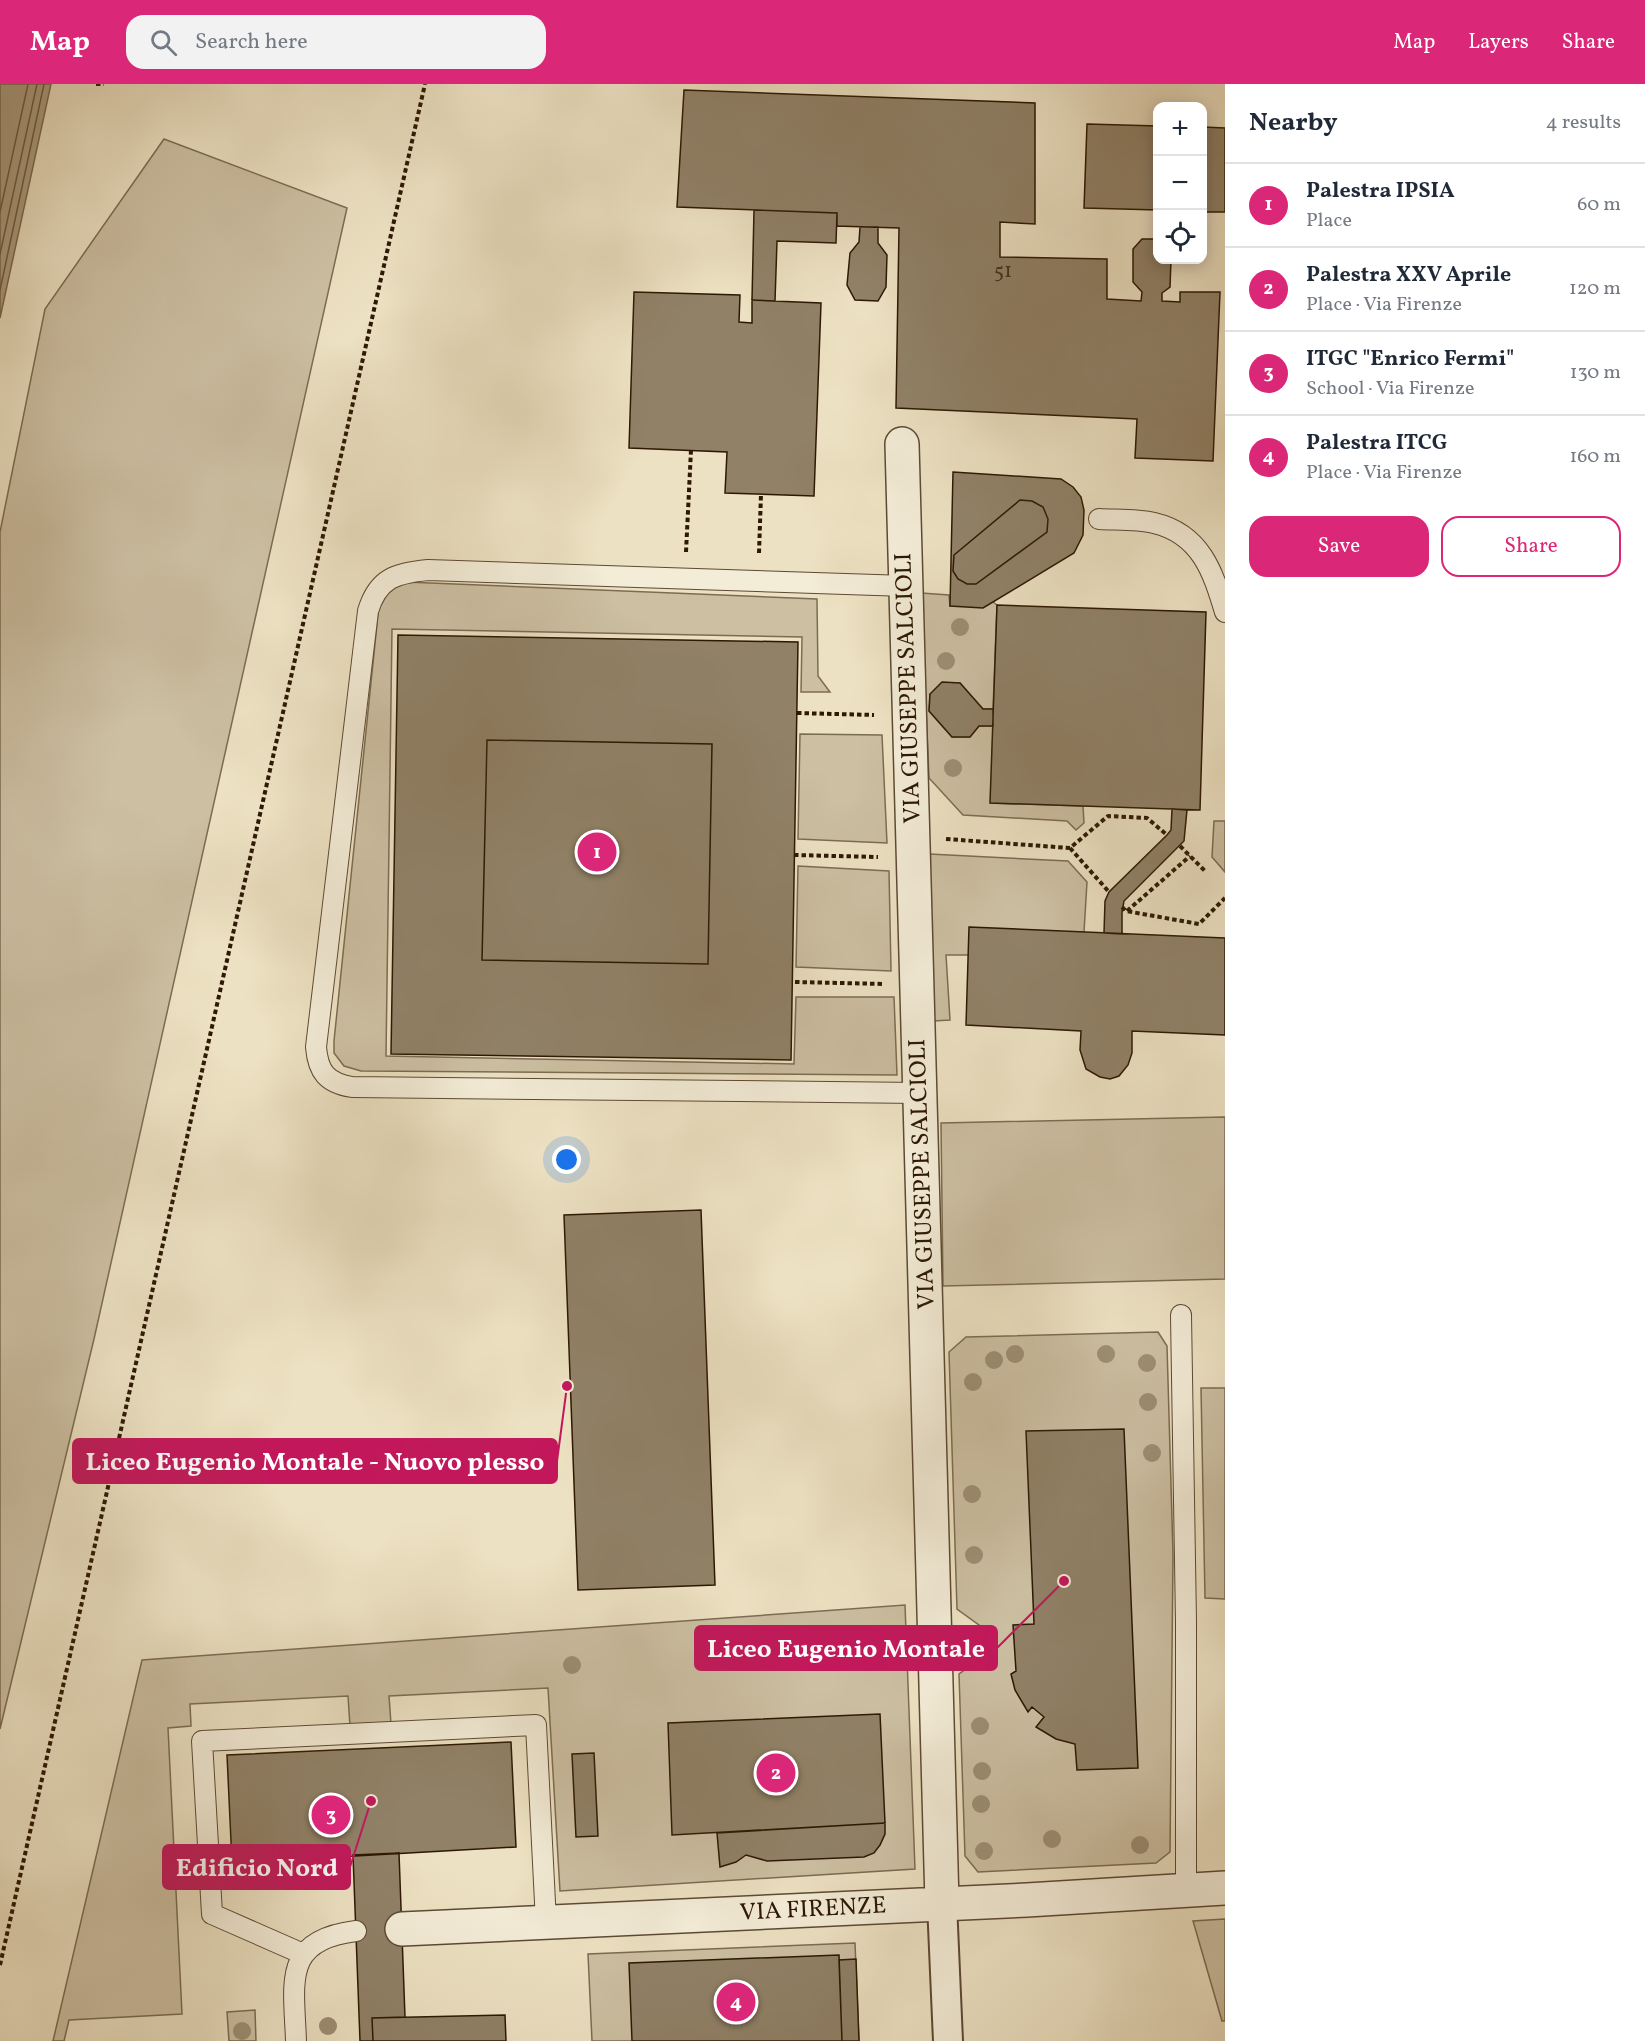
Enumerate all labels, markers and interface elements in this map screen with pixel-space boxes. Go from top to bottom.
search box [126,15,546,69]
text: Map [30,23,90,62]
icon: search [147,26,180,59]
text: Search here [195,27,308,58]
text: Map [1393,28,1435,57]
text: Layers [1468,28,1529,57]
text: Share [1562,28,1615,57]
map controls [1153,102,1207,264]
button: + [1153,102,1207,156]
text: Nearby [1249,105,1338,141]
text: 4 results [1546,109,1621,137]
button: − [1153,156,1207,210]
text: Palestra IPSIA [1306,176,1455,207]
text: 1 [1264,191,1273,219]
text: 60 m [1577,191,1621,219]
text: Place [1306,207,1352,235]
button: locate [1153,210,1207,264]
house number: 51 [994,257,1012,286]
text: Palestra XXV Aprile [1306,260,1511,291]
text: 2 [1263,275,1274,303]
text: 120 m [1569,275,1621,303]
text: Place · Via Firenze [1306,291,1462,319]
text: ITGC "Enrico Fermi" [1306,344,1514,375]
text: 3 [1263,359,1274,387]
text: 130 m [1570,359,1621,387]
text: School · Via Firenze [1306,375,1474,403]
text: Palestra ITCG [1306,428,1448,459]
text: 4 [1262,443,1275,471]
text: 160 m [1569,443,1621,471]
text: Place · Via Firenze [1306,459,1462,487]
button: Save [1249,516,1429,577]
button: Share [1441,516,1621,577]
street label: VIA GIUSEPPE SALCIOLI [887,552,931,824]
pin: 1 [578,830,616,874]
street label: VIA GIUSEPPE SALCIOLI [901,1038,945,1310]
your location [552,1145,581,1174]
callout: Liceo Eugenio Montale - Nuovo plesso [73,1439,557,1483]
text: Liceo Eugenio Montale - Nuovo plesso [86,1445,544,1481]
callout: Liceo Eugenio Montale [695,1626,997,1670]
text: Liceo Eugenio Montale [707,1632,985,1668]
pin: 2 [756,1750,796,1796]
pin: 3 [312,1792,350,1838]
callout: Edificio Nord [163,1845,350,1889]
text: Edificio Nord [176,1851,338,1887]
street label: VIA FIRENZE [739,1889,887,1931]
pin: 4 [716,1980,756,2024]

